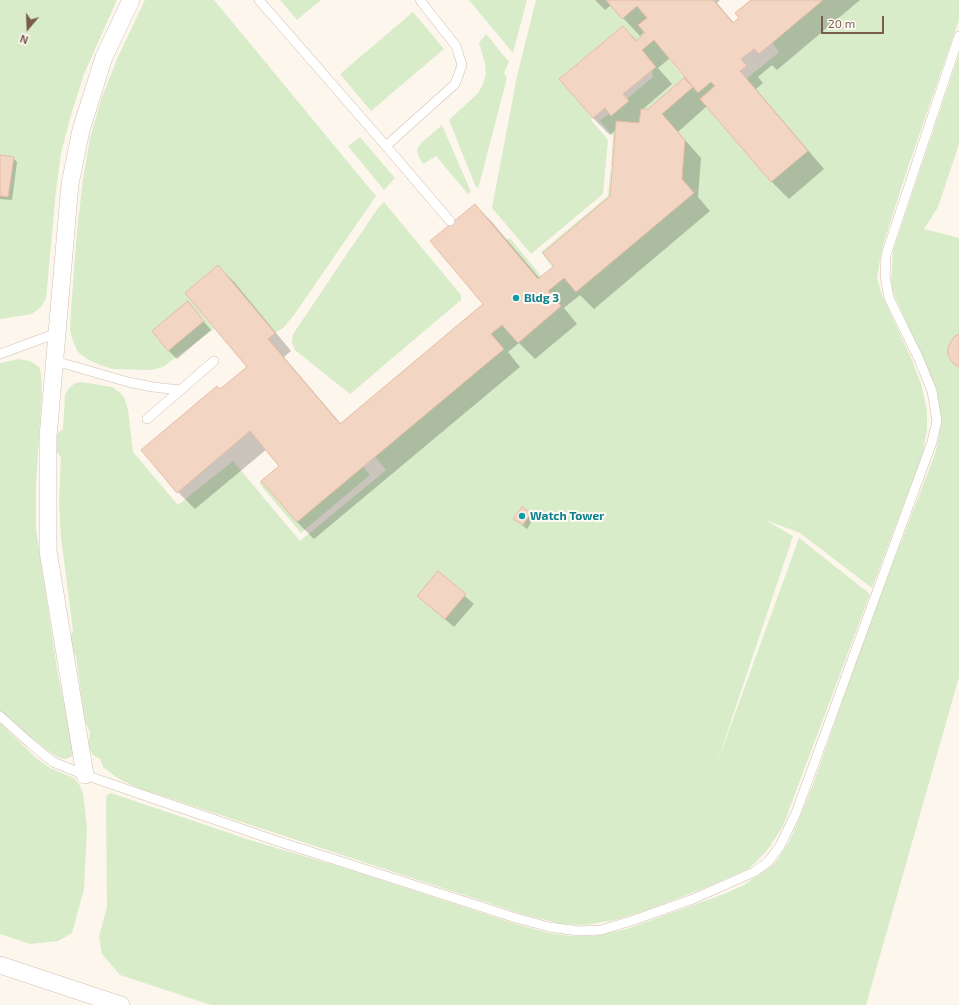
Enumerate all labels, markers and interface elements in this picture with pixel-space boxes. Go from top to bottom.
north arrow [8,8,48,48]
scale bar [823,8,886,34]
text: 20 m [828,16,855,30]
text: N [18,32,30,47]
place label: Bldg 3 [524,291,559,305]
marker: Bldg 3 [511,293,521,303]
place label: Watch Tower [530,509,604,523]
marker: Watch Tower [517,511,527,521]

